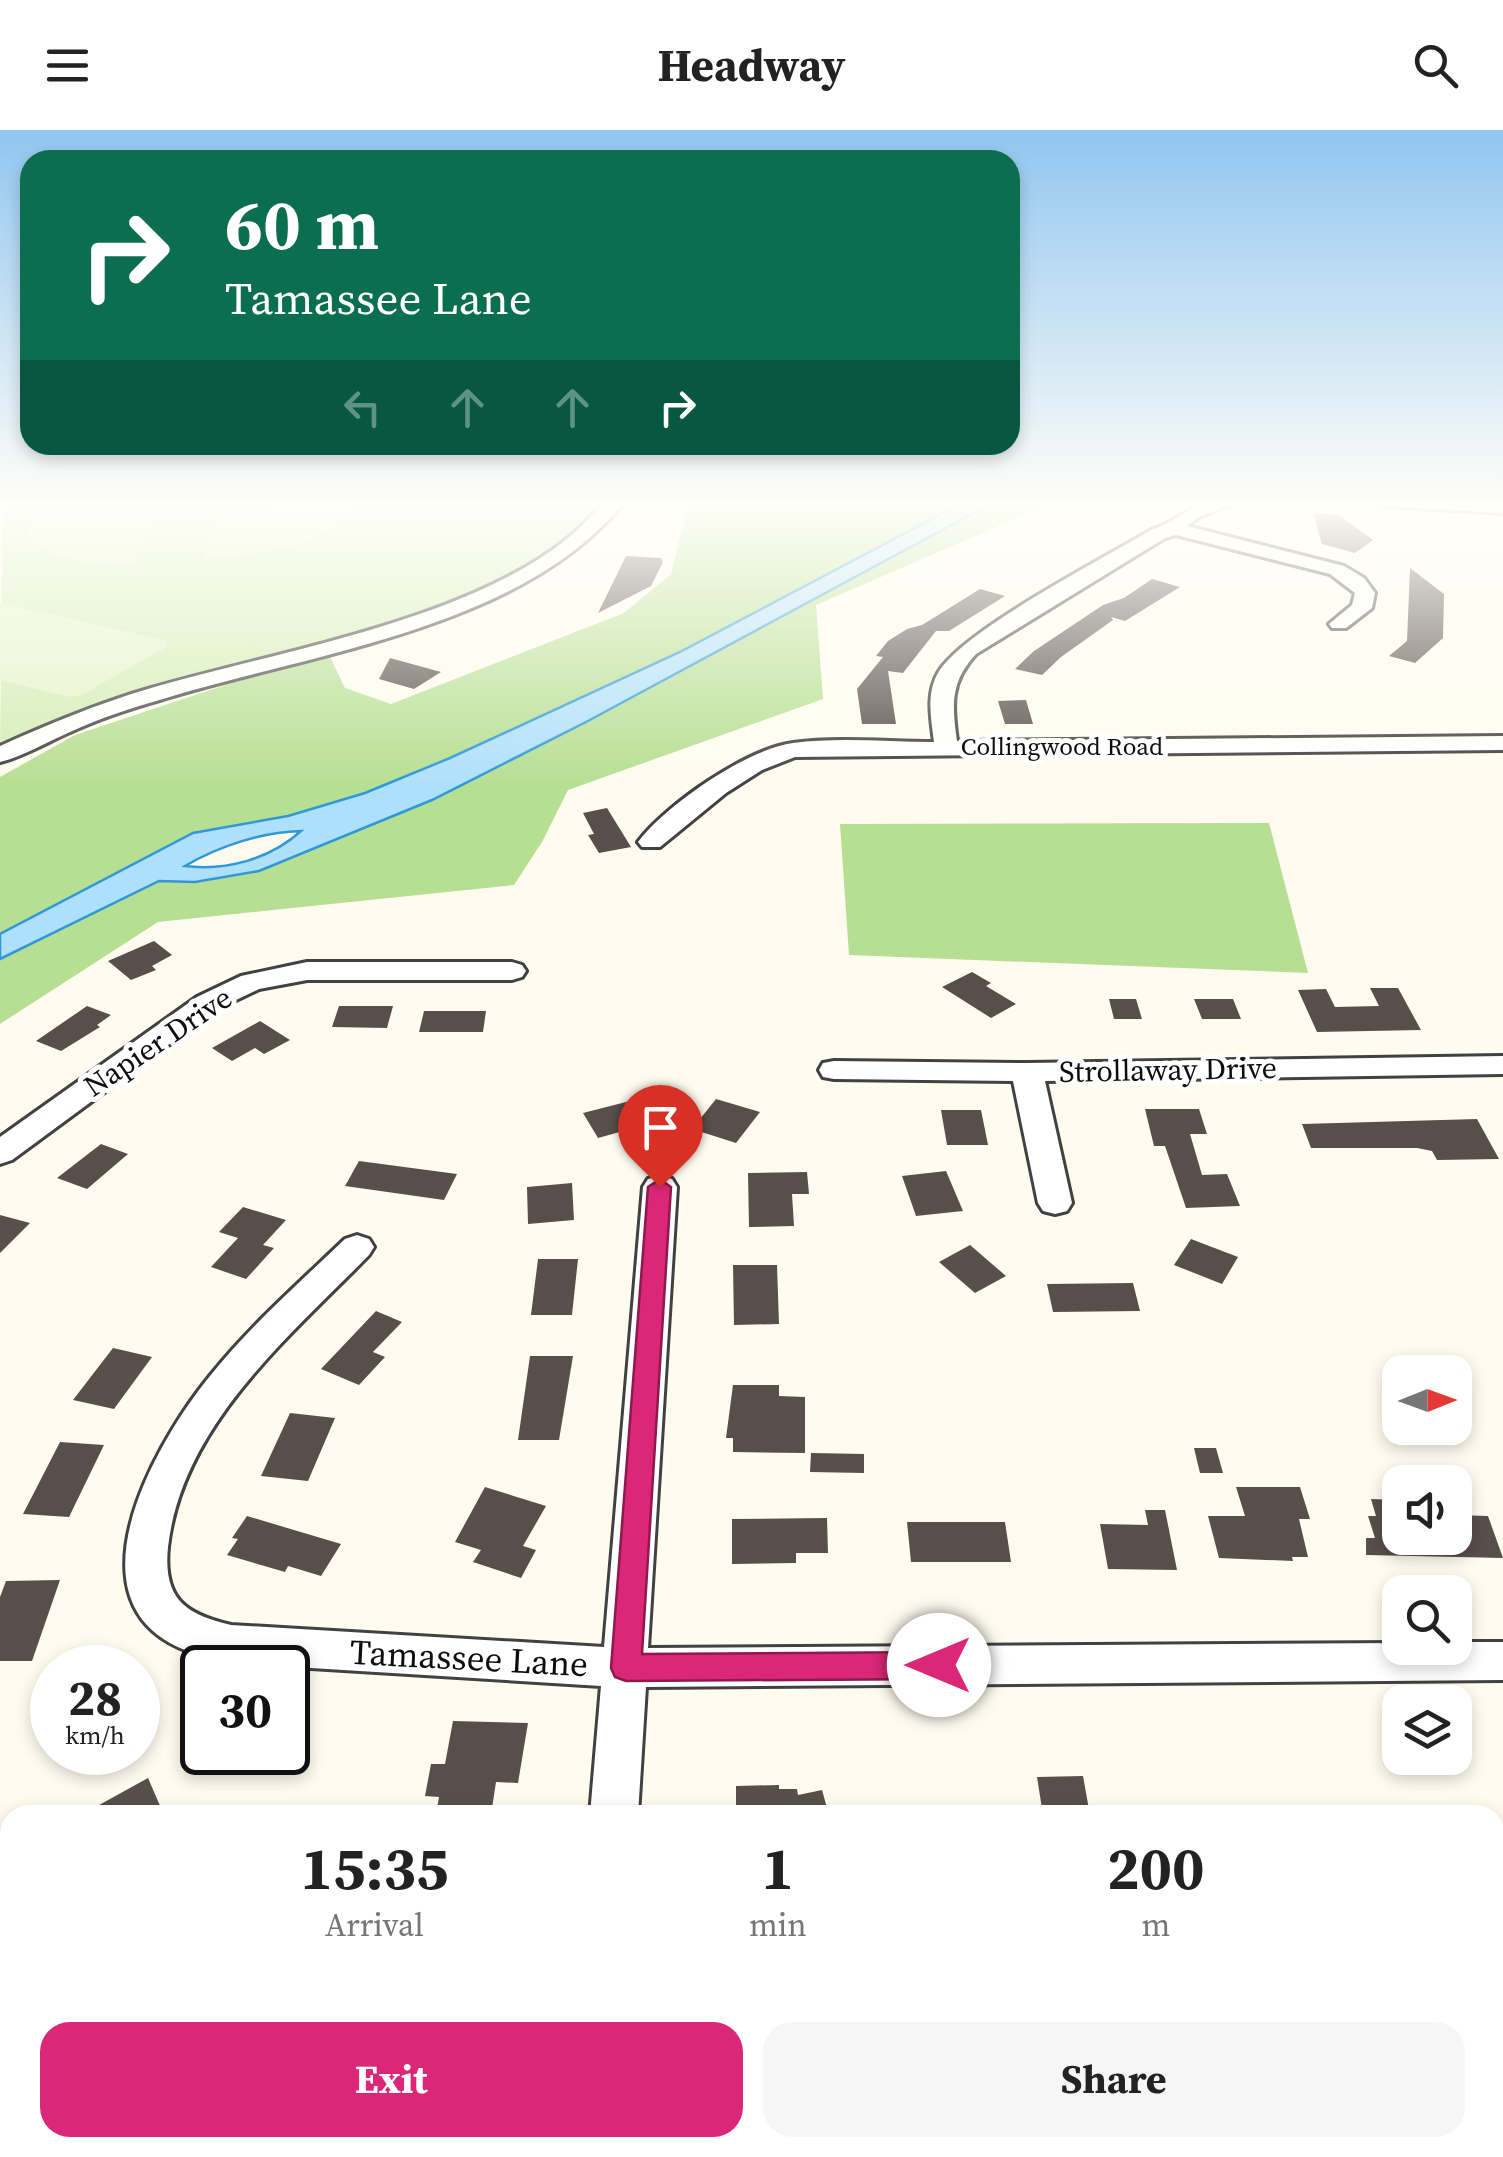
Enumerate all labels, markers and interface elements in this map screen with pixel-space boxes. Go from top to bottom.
text: Headway [657,34,846,96]
icon: menu [40,38,95,93]
icon: search [1408,38,1463,93]
text: 60 m [225,176,379,272]
icon: right [60,190,190,320]
text: Tamassee Lane [225,267,532,329]
icon: left [335,380,390,435]
icon: ahead [440,380,495,435]
icon: ahead [545,380,600,435]
icon: right [650,380,705,435]
street label: Collingwood Road [961,729,1163,763]
street label: Napier Drive [76,977,240,1106]
street label: Strollaway Drive [1059,1047,1277,1092]
pin [618,1085,703,1188]
icon: arrive [633,1100,688,1155]
north arrow [1382,1355,1472,1445]
map controls [1382,1355,1472,1775]
button: sound [1382,1465,1472,1555]
button: search [1382,1575,1472,1665]
position arrow [887,1613,991,1717]
street label: Tamassee Lane [349,1628,589,1688]
speed limit sign: 30 [180,1645,310,1775]
text: 28 [68,1663,122,1732]
button: layers [1382,1685,1472,1775]
text: km/h [65,1718,125,1752]
text: 15:35 [300,1827,448,1909]
text: 1 [761,1827,794,1909]
text: 200 [1107,1827,1205,1909]
text: Arrival [325,1903,424,1947]
text: min [749,1903,807,1947]
text: m [1141,1903,1170,1947]
button: Exit [40,2022,743,2137]
button: Share [763,2022,1465,2137]

